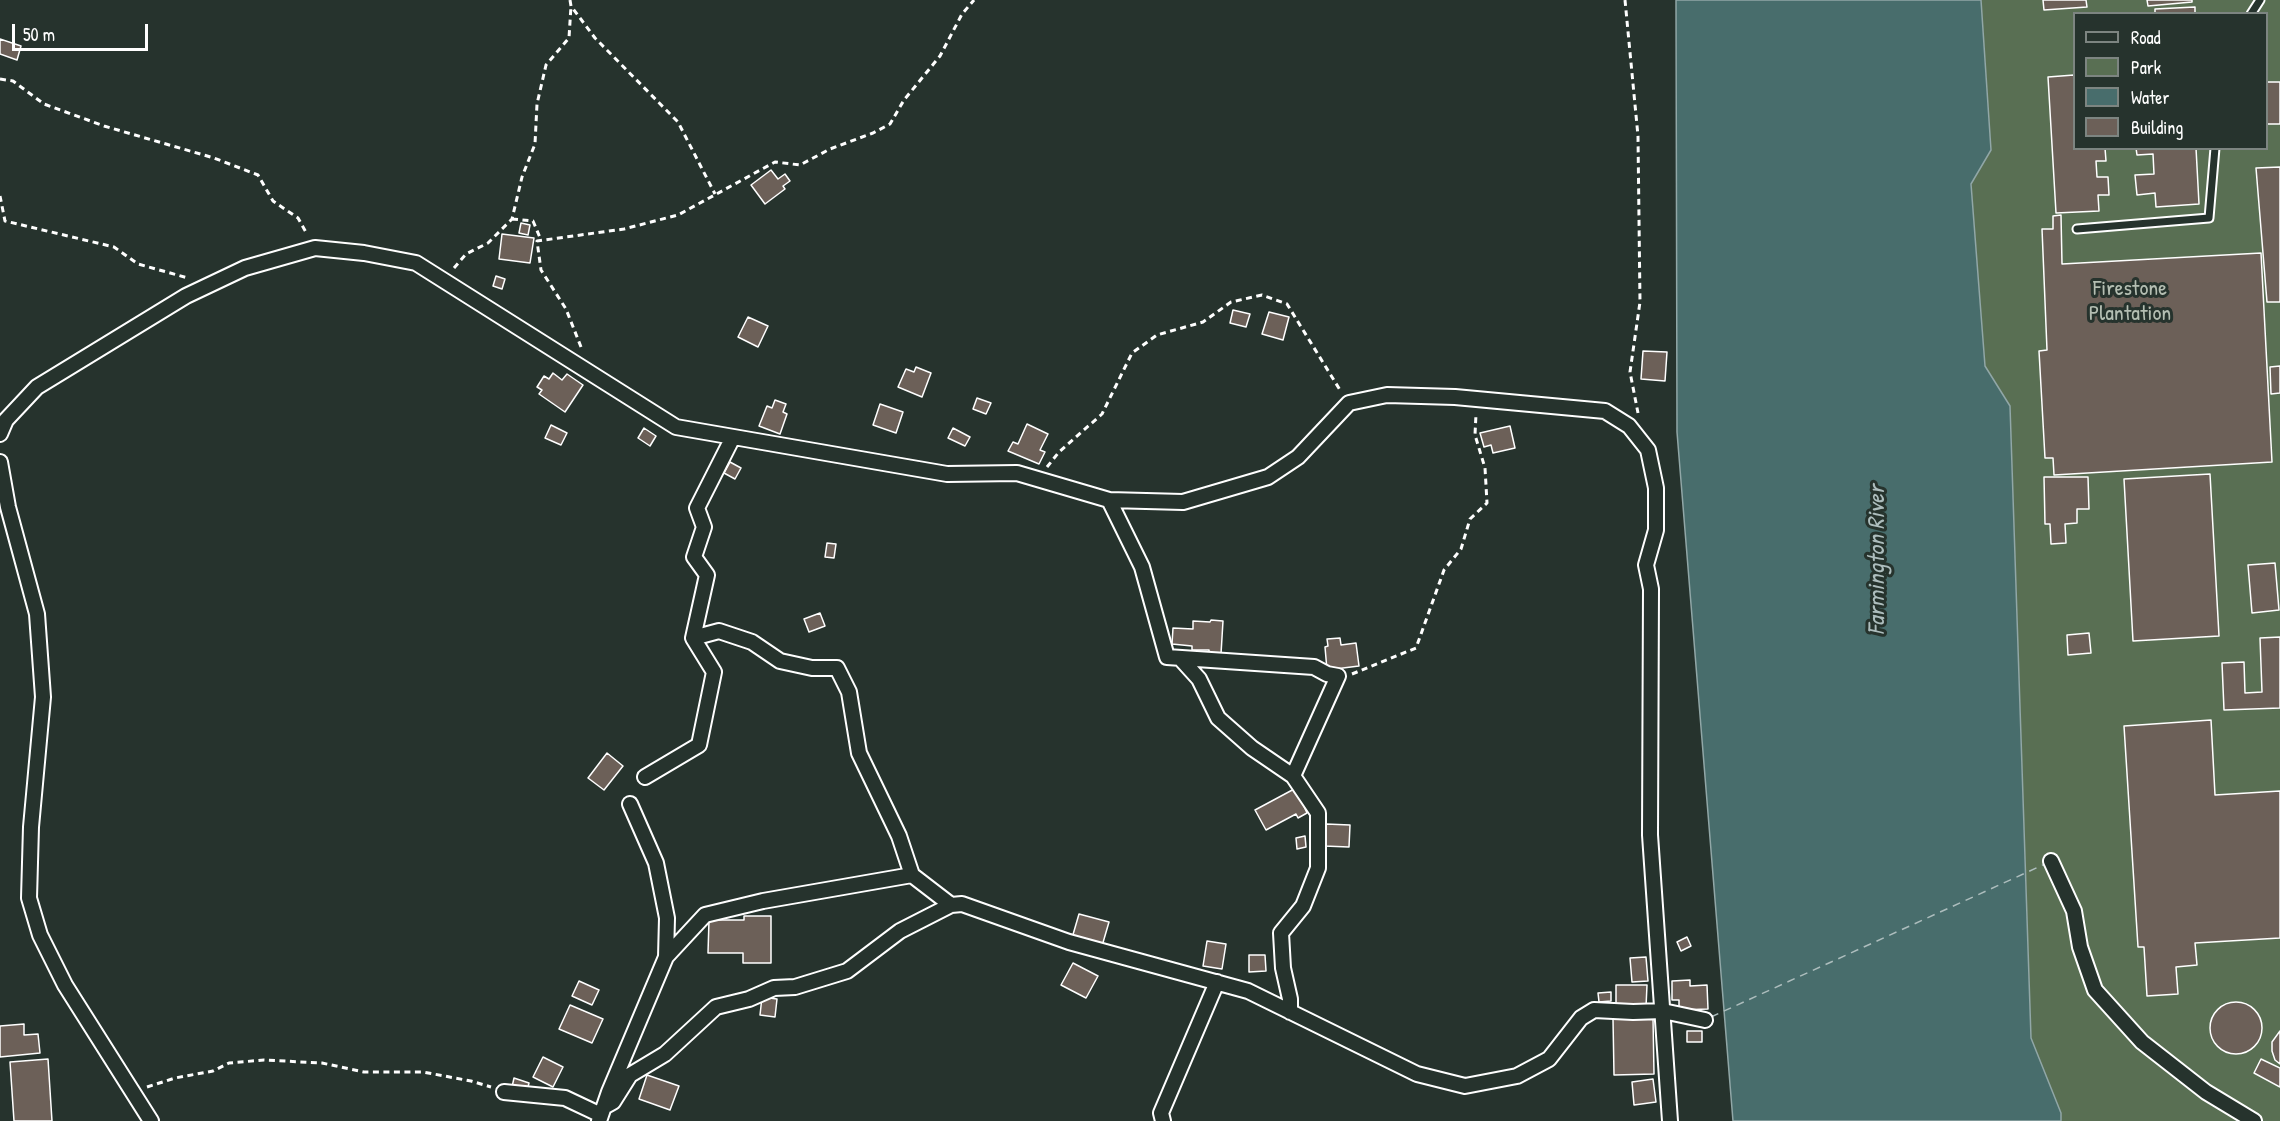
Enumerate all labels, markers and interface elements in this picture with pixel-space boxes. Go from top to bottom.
scale bar [15,12,152,50]
legend [2073,12,2268,150]
text: 50 m [23,22,55,47]
text: Road [2131,25,2161,50]
text: Park [2131,55,2161,80]
text: Water [2131,85,2169,110]
text: Building [2131,115,2183,140]
park label: Firestone Plantation [2089,276,2171,328]
water label: Farmington River [1864,485,1892,635]

